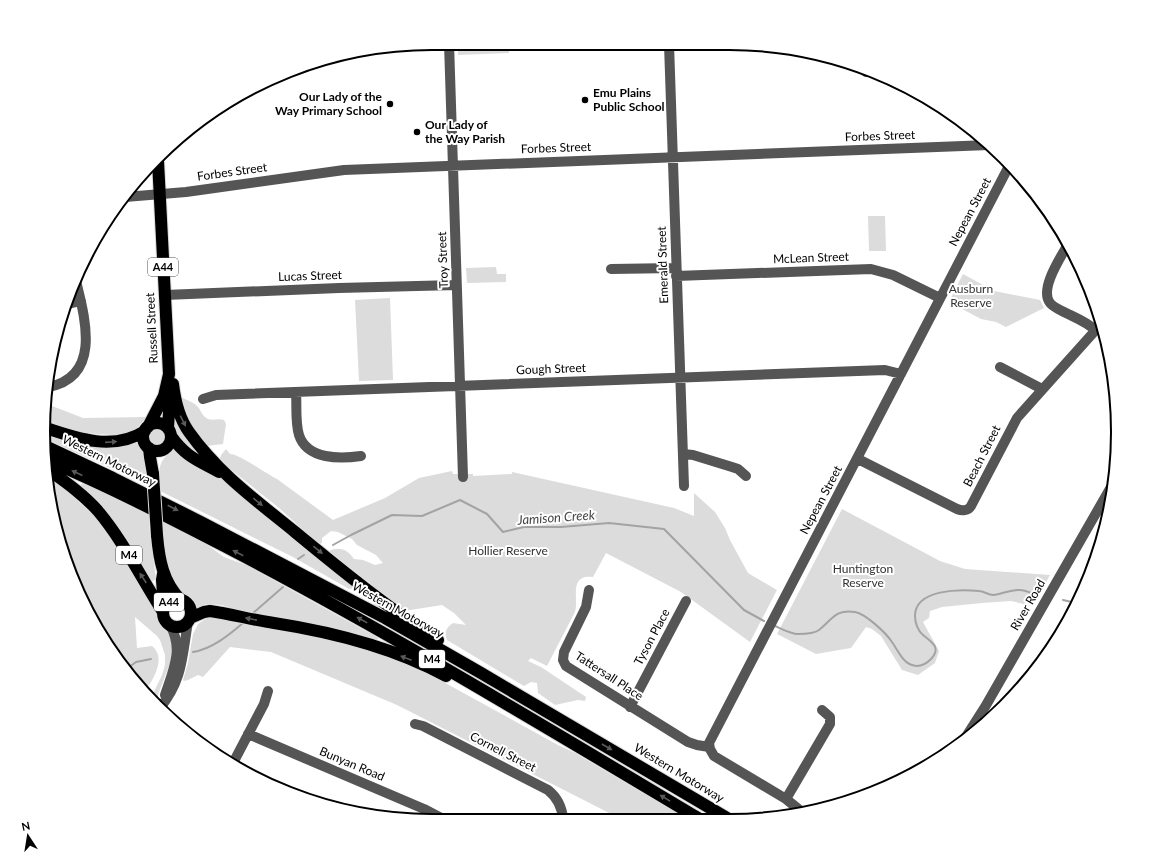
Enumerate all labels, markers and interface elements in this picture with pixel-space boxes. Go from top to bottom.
place label: Emu Plains Public School [593,85,665,114]
place label: Our Lady of the Way Primary School [275,89,383,118]
marker: Emu Plains Public School [580,95,590,105]
marker: Our Lady of the Way Primary School [385,99,395,109]
place label: Our Lady of the Way Parish [425,117,505,146]
marker: Our Lady of the Way Parish [412,127,422,137]
street label: Forbes Street [845,127,916,144]
street label: Forbes Street [521,139,592,156]
street label: Forbes Street [196,159,268,184]
street label: Nepean Street [945,174,994,249]
street label: Emerald Street [654,225,671,304]
street label: Troy Street [434,231,451,289]
street label: McLean Street [773,249,850,266]
road number: A44 [148,258,178,276]
street label: Lucas Street [278,267,343,284]
park label: Ausburn Reserve [949,281,993,310]
street label: Russell Street [142,291,161,364]
street label: Gough Street [516,360,587,377]
one-way arrow [180,416,186,427]
street label: Beach Street [960,422,1004,489]
street label: Western Motorway [60,431,159,490]
one-way arrow [105,438,117,445]
street label: Nepean Street [796,462,845,537]
one-way arrow [71,470,82,476]
one-way arrow [253,498,264,506]
one-way arrow [168,504,179,511]
water label: Jamison Creek [516,506,596,528]
park label: Hollier Reserve [468,543,548,558]
road number: M4 [116,546,142,564]
one-way arrow [312,546,323,555]
one-way arrow [233,550,244,556]
park label: Huntington Reserve [833,561,893,590]
one-way arrow [139,573,147,583]
street label: River Road [1007,577,1048,633]
street label: Western Motorway [350,578,447,641]
road number: A44 [154,593,184,611]
street label: Tyson Place [630,606,673,668]
one-way arrow [245,615,257,621]
one-way arrow [356,617,368,623]
street label: Tattersall Place [572,648,646,703]
road number: M4 [419,650,445,668]
one-way arrow [399,655,411,661]
street label: Cornell Street [468,728,540,775]
street label: Western Motorway [631,740,728,806]
street label: Bunyan Road [317,743,387,784]
one-way arrow [601,744,613,750]
one-way arrow [659,795,671,802]
north arrow [8,816,48,856]
text: N [20,818,31,833]

